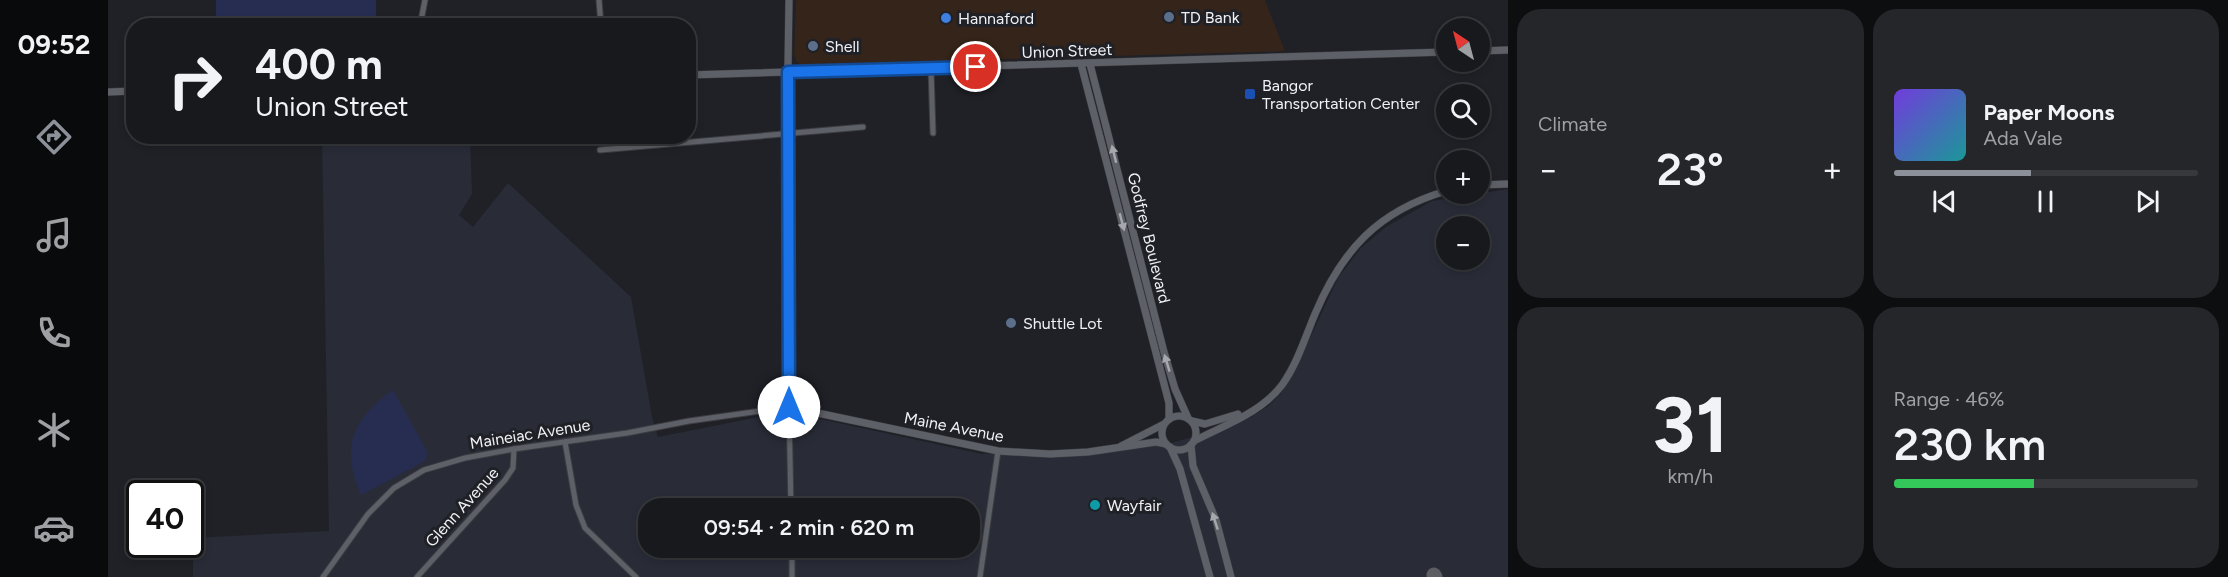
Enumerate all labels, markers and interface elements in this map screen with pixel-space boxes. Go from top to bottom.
place label: TD Bank [1181,8,1240,27]
place label: Hannaford [958,9,1034,28]
marker: TD Bank [1162,10,1176,24]
marker: Hannaford [939,11,953,25]
north arrow [1436,18,1490,72]
map controls [1436,18,1490,270]
text: 09:52 [18,28,90,61]
place label: Shell [825,37,860,56]
text: 400 m [255,39,383,90]
marker: Shell [806,39,820,53]
street label: Union Street [1021,40,1113,62]
pin [950,41,1001,92]
icon: right [156,42,234,120]
icon: arrive [959,50,992,83]
place label: Bangor Transportation Center [1262,76,1420,113]
button: search [1436,84,1490,138]
marker: Bangor Transportation Center [1243,87,1257,101]
text: Union Street [255,90,408,123]
text: Paper Moons [1984,99,2114,126]
text: Climate [1538,112,1607,136]
icon: directions [33,116,75,158]
text: Ada Vale [1984,126,2062,150]
text: 23° [1657,142,1724,196]
one-way arrow [1108,145,1118,163]
button: + [1436,150,1490,204]
text: − [1538,150,1559,189]
text: + [1822,150,1842,189]
street label: Godfrey Boulevard [1124,171,1174,305]
icon: previous [1928,185,1961,218]
icon: pause [2029,185,2062,218]
icon: next [2131,185,2164,218]
one-way arrow [1117,213,1127,232]
icon: music [33,214,75,256]
button: − [1436,216,1490,270]
icon: phone [33,312,75,354]
place label: Shuttle Lot [1023,314,1103,333]
marker: Shuttle Lot [1004,316,1018,330]
one-way arrow [1162,354,1171,372]
position arrow [757,375,821,439]
text: 31 [1652,378,1728,472]
text: Range · 46% [1894,387,2004,411]
street label: Maine Avenue [903,408,1006,446]
icon: climate [33,409,75,451]
street label: Maineiac Avenue [468,415,592,453]
text: 230 km [1894,417,2046,471]
street label: Glenn Avenue [421,463,503,551]
text: km/h [1667,464,1713,488]
speed limit sign: 40 [126,480,204,558]
place label: Wayfair [1107,496,1162,515]
marker: Wayfair [1088,498,1102,512]
icon: car [33,507,75,549]
one-way arrow [1210,512,1220,530]
text: 09:54 · 2 min · 620 m [704,514,914,541]

